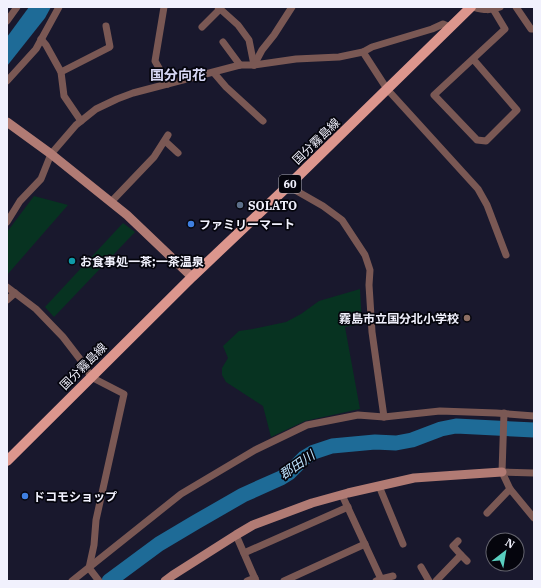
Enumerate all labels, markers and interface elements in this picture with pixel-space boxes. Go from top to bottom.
district label: 国分向花 [150,66,206,84]
street label: 国分霧島線 [289,115,343,167]
road number: 60 [279,175,301,193]
place label: SOLATO [248,198,297,213]
marker: SOLATO [235,200,245,210]
place label: ファミリーマート [199,217,295,232]
marker: ファミリーマート [186,219,196,229]
place label: お食事処一茶;一茶温泉 [80,254,204,269]
marker: お食事処一茶;一茶温泉 [67,256,77,266]
place label: 霧島市立国分北小学校 [339,311,459,326]
marker: 霧島市立国分北小学校 [462,313,472,323]
street label: 国分霧島線 [56,339,110,393]
water label: 郡田川 [276,446,319,483]
place label: ドコモショップ [33,489,117,504]
marker: ドコモショップ [20,491,30,501]
north arrow [485,532,525,572]
text: N [503,535,518,552]

